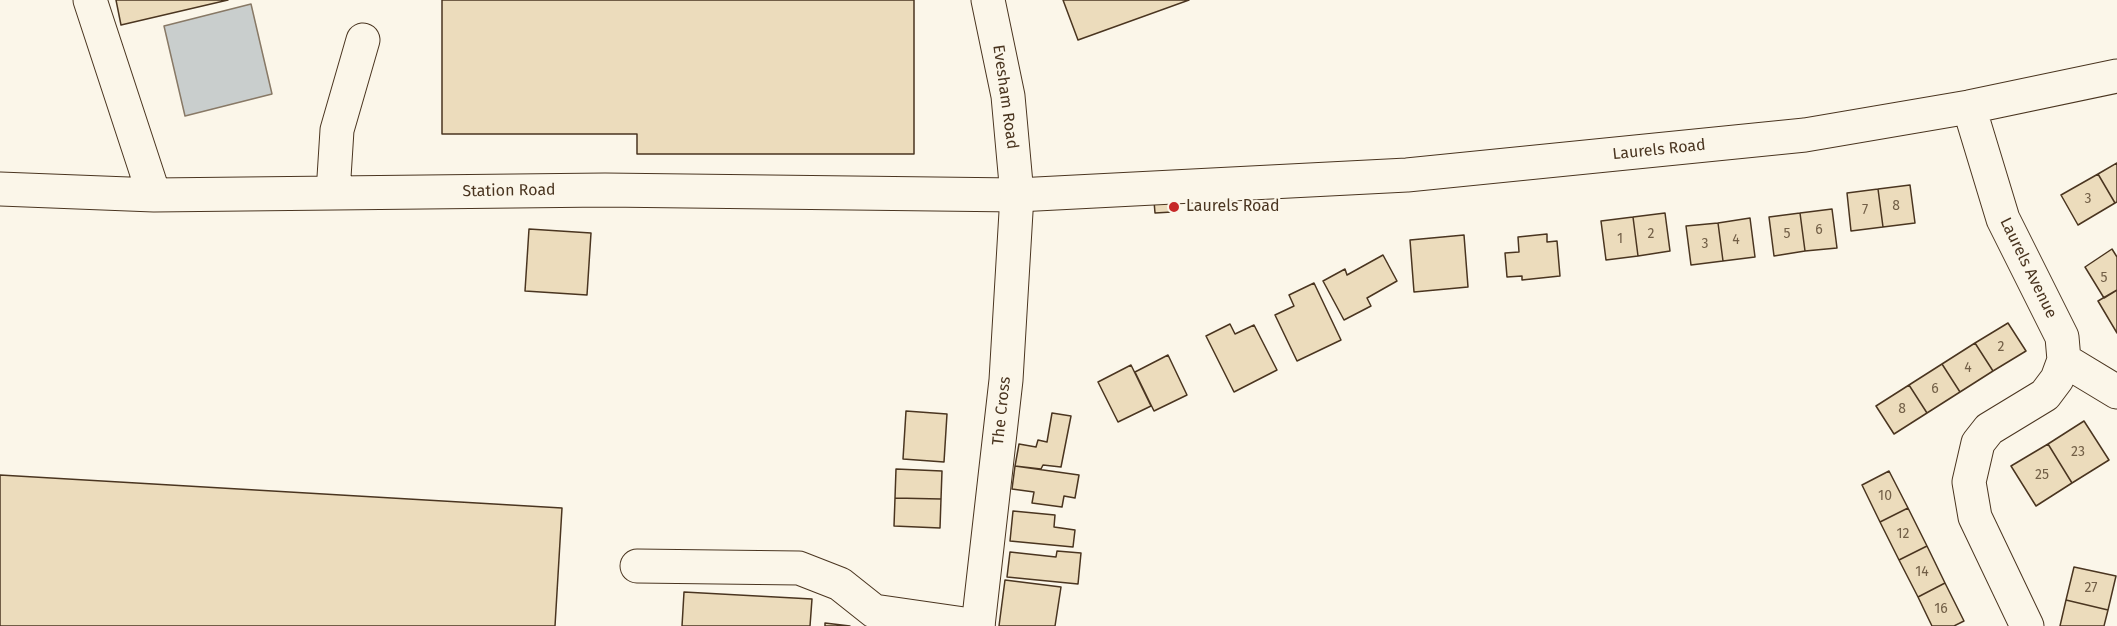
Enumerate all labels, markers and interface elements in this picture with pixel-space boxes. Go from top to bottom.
street label: Evesham Road [988,44,1022,150]
street label: Laurels Road [1611,136,1707,164]
street label: Station Road [462,181,556,201]
house number: 3 [2085,191,2091,207]
place label: Laurels Road [1186,197,1280,217]
house number: 8 [1892,198,1900,214]
marker: Laurels Road [1167,200,1181,214]
house number: 7 [1862,202,1868,218]
street label: Laurels Avenue [1995,214,2061,322]
house number: 6 [1815,222,1823,238]
house number: 2 [1648,226,1654,242]
house number: 5 [1783,226,1791,242]
house number: 1 [1617,231,1623,247]
house number: 4 [1732,232,1740,248]
house number: 3 [1702,236,1708,252]
house number: 5 [2100,270,2108,286]
house number: 2 [1998,339,2004,355]
house number: 4 [1964,360,1972,376]
street label: The Cross [989,376,1015,446]
house number: 6 [1931,381,1939,397]
house number: 8 [1898,401,1906,417]
house number: 23 [2071,444,2085,460]
house number: 25 [2035,467,2049,483]
house number: 10 [1878,488,1892,504]
house number: 12 [1897,526,1909,542]
house number: 14 [1915,564,1929,580]
house number: 27 [2084,580,2098,596]
house number: 16 [1934,601,1948,617]

